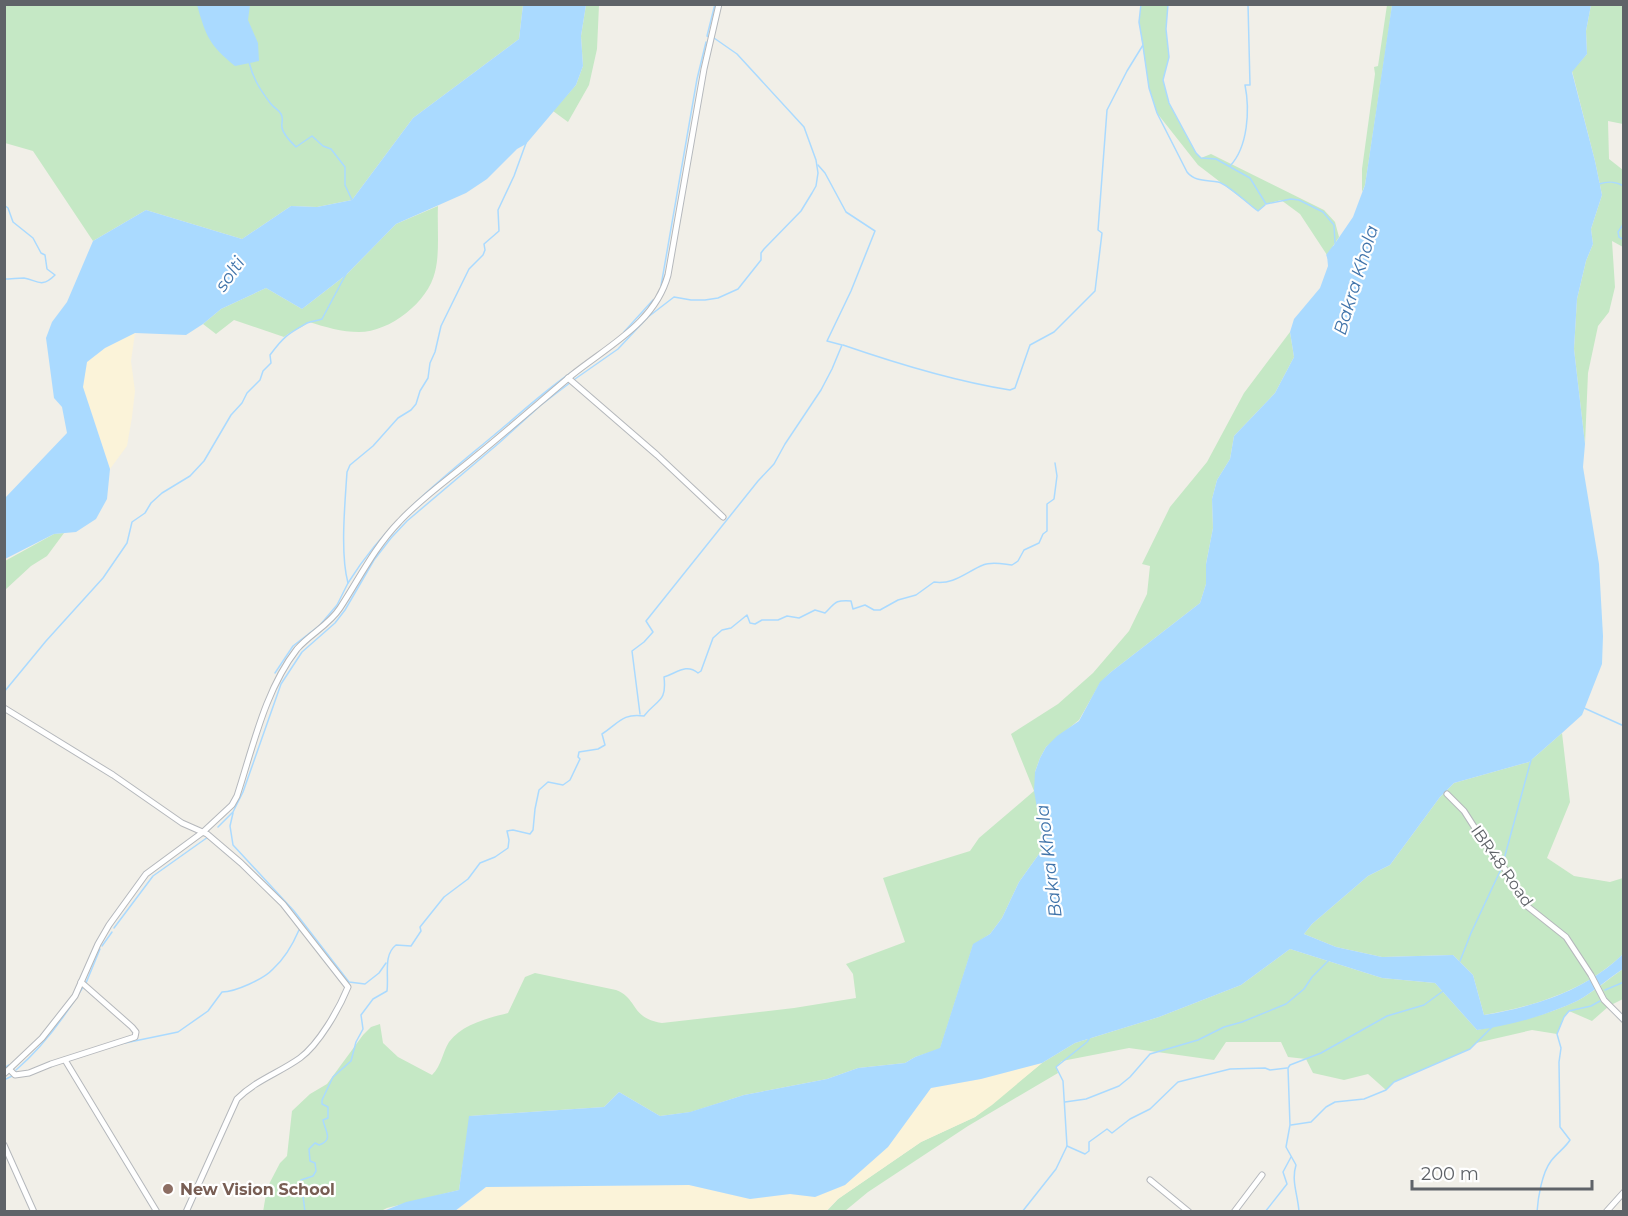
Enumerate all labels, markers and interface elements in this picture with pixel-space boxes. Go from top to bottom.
water label: Bakra Khola [1329,222,1383,338]
water label: solti [210,252,250,296]
water label: Bakra Khola [1031,803,1067,919]
street label: IBR48 Road [1467,822,1537,910]
scale bar [1412,1153,1592,1191]
text: 200 m [1421,1163,1479,1185]
place label: New Vision School [180,1180,335,1199]
marker: New Vision School [161,1182,175,1196]

